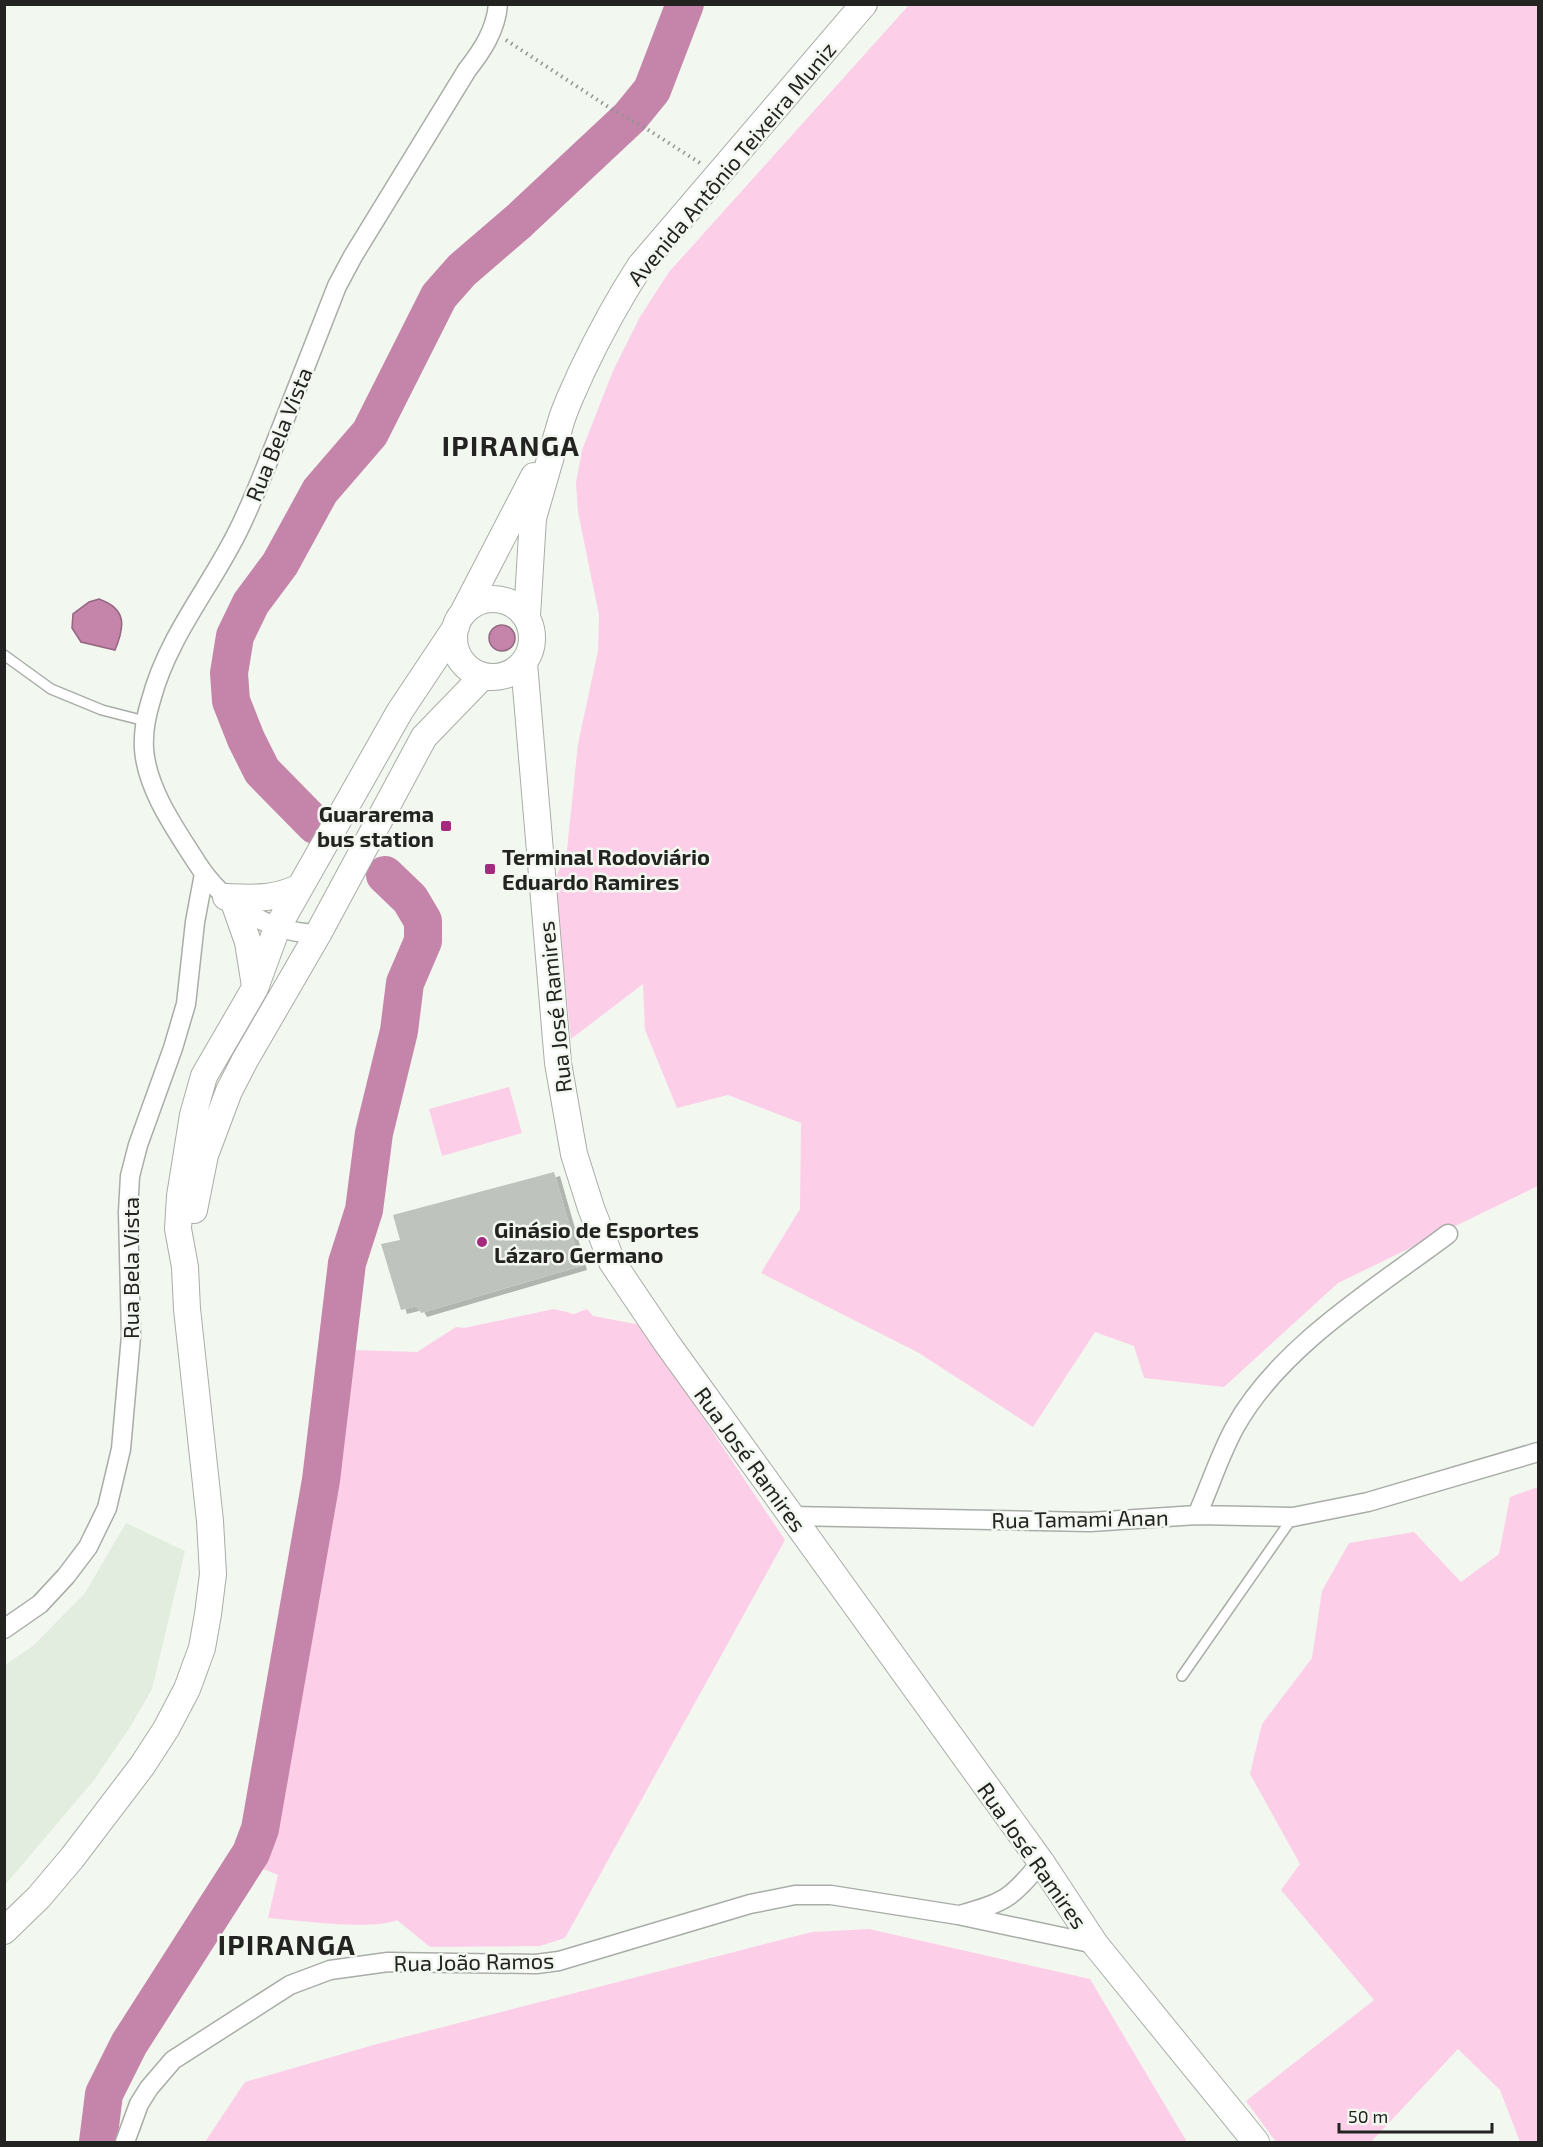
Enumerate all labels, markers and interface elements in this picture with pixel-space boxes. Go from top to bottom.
street label: Avenida Antônio Teixeira Muniz [622,36,840,290]
street label: Rua Bela Vista [239,363,317,505]
district label: IPIRANGA [442,428,580,462]
place label: Guararema bus station [317,800,434,851]
marker: Guararema bus station [439,819,453,833]
place label: Terminal Rodoviário Eduardo Ramires [502,843,710,894]
marker: Terminal Rodoviário Eduardo Ramires [483,862,497,876]
street label: Rua José Ramires [532,920,576,1094]
street label: Rua Bela Vista [117,1197,143,1339]
place label: Ginásio de Esportes Lázaro Germano [494,1216,699,1267]
marker: Ginásio de Esportes Lázaro Germano [475,1235,489,1249]
street label: Rua José Ramires [690,1382,812,1536]
street label: Rua Tamami Anan [991,1503,1169,1533]
street label: Rua José Ramires [973,1777,1093,1933]
district label: IPIRANGA [218,1927,356,1961]
street label: Rua João Ramos [393,1947,555,1975]
scale bar [1339,2096,1492,2134]
text: 50 m [1348,2105,1388,2127]

